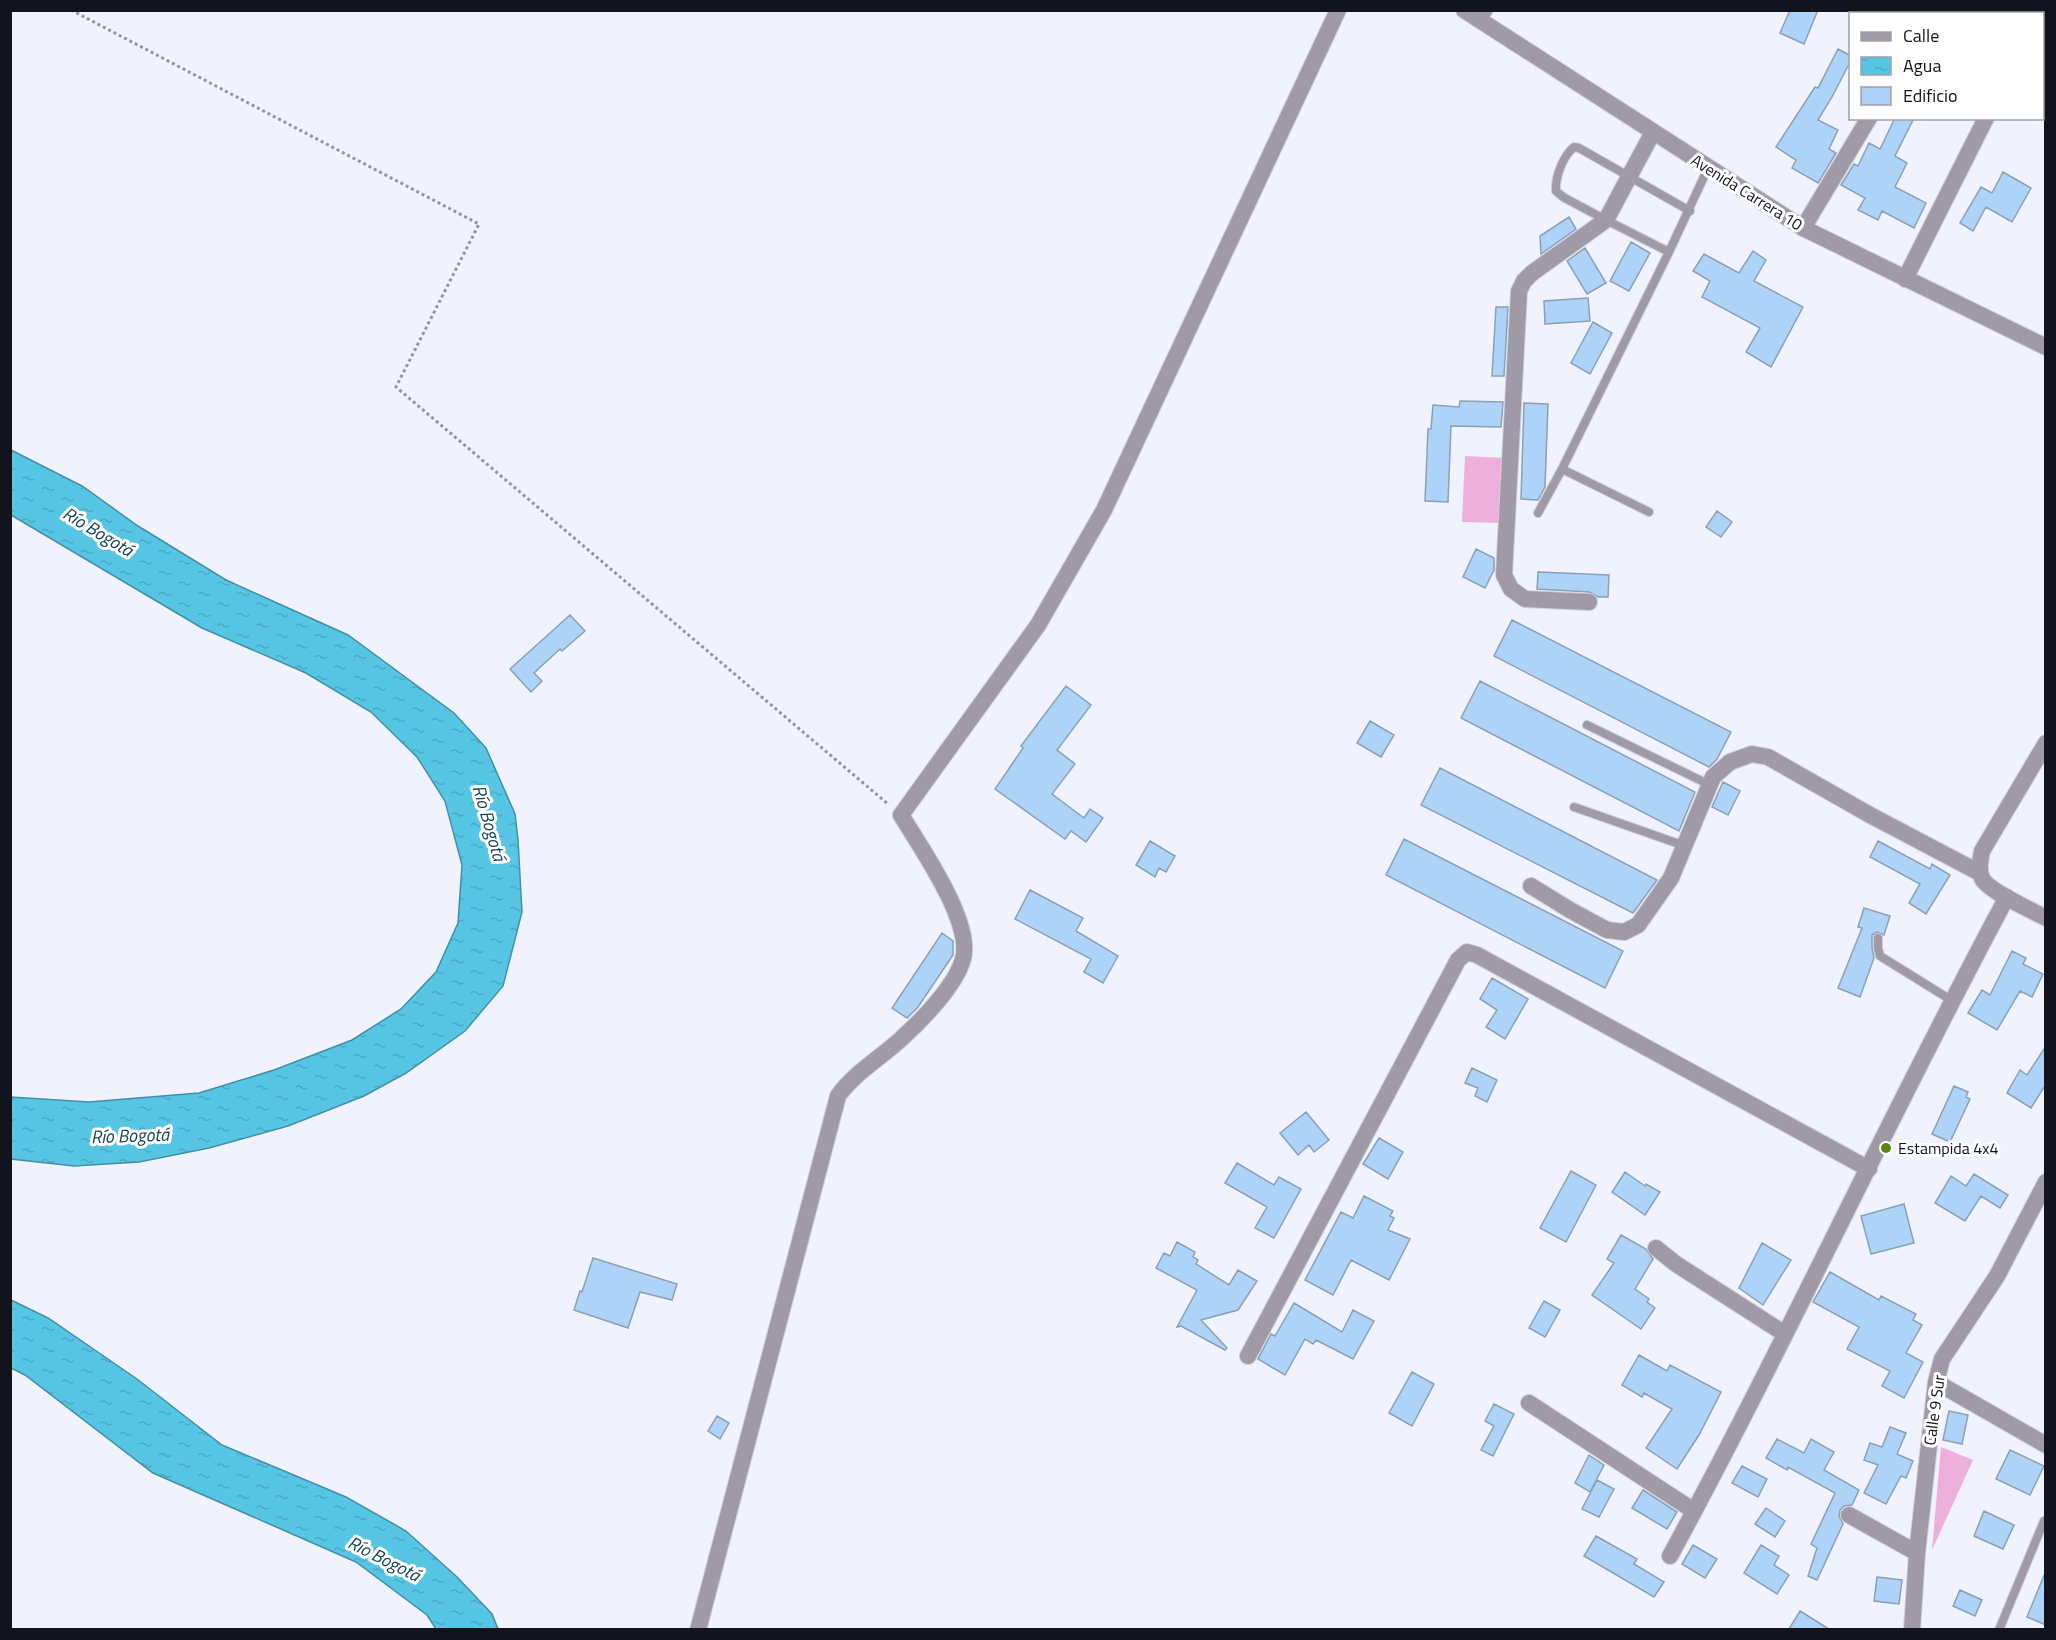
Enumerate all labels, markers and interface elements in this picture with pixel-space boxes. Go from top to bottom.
legend [1849,12,2044,120]
text: Calle [1903,22,1939,49]
text: Agua [1903,52,1941,79]
text: Edificio [1903,82,1957,109]
street label: Avenida Carrera 10 [1686,148,1808,236]
water label: Río Bogotá [58,500,140,564]
water label: Río Bogotá [466,782,514,866]
water label: Río Bogotá [91,1121,171,1150]
place label: Estampida 4x4 [1898,1136,1998,1160]
marker: Estampida 4x4 [1879,1141,1893,1155]
street label: Calle 9 Sur [1917,1373,1951,1447]
water label: Río Bogotá [343,1529,427,1589]

